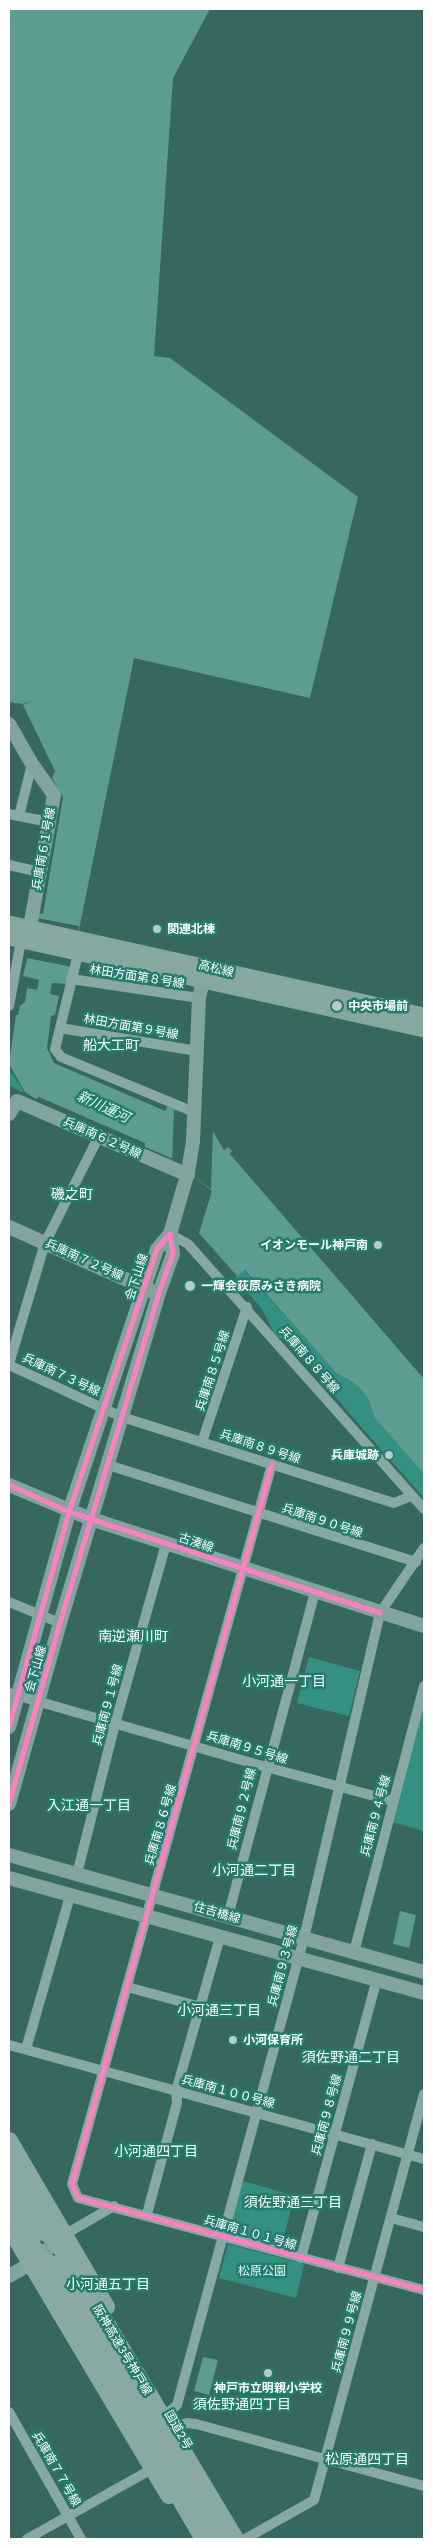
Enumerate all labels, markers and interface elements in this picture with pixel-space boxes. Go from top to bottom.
street label: 兵庫南６１号線 [30,806,58,892]
place label: 関連北棟 [167,922,215,936]
marker: 関連北棟 [151,923,163,935]
street label: 高松線 [197,958,235,980]
street label: 林田方面第８号線 [88,962,186,992]
marker: 中央市場前 [330,999,344,1013]
place label: 中央市場前 [348,999,408,1013]
street label: 林田方面第９号線 [82,1012,180,1042]
district label: 船大工町 [83,1038,139,1054]
water label: 新川運河 [74,1088,132,1126]
street label: 兵庫南６２号線 [61,1114,143,1162]
district label: 磯之町 [51,1187,93,1203]
street label: 兵庫南７２号線 [43,1236,125,1284]
place label: イオンモール神戸南 [260,1238,368,1252]
marker: イオンモール神戸南 [372,1239,384,1251]
street label: 会下山線 [123,1252,151,1302]
marker: 一輝会荻原みさき病院 [183,1279,197,1293]
place label: 一輝会荻原みさき病院 [201,1279,321,1293]
street label: 兵庫南８８号線 [276,1324,342,1396]
street label: 兵庫南８５号線 [193,1329,233,1413]
street label: 兵庫南７３号線 [20,1351,102,1399]
street label: 兵庫南８９号線 [218,1427,302,1467]
place label: 兵庫城跡 [331,1448,379,1462]
marker: 兵庫城跡 [383,1449,395,1461]
street label: 兵庫南９０号線 [280,1501,364,1541]
street label: 古湊線 [177,1531,215,1555]
district label: 南逆瀬川町 [98,1629,168,1645]
street label: 会下山線 [22,1644,50,1694]
street label: 兵庫南９１号線 [90,1663,126,1747]
district label: 小河通一丁目 [242,1674,326,1690]
street label: 兵庫南９５号線 [205,1729,289,1767]
street label: 兵庫南９２号線 [225,1767,259,1851]
street label: 兵庫南９４号線 [358,1774,394,1858]
street label: 兵庫南８６号線 [143,1783,179,1867]
district label: 入江通一丁目 [47,1798,131,1814]
district label: 小河通二丁目 [212,1863,296,1879]
street label: 住吉橋線 [192,1899,242,1927]
street label: 兵庫南９３号線 [265,1924,301,2008]
district label: 小河通三丁目 [177,2003,261,2019]
place label: 小河保育所 [243,2033,303,2047]
marker: 小河保育所 [227,2034,239,2046]
district label: 須佐野通二丁目 [302,2050,400,2066]
street label: 兵庫南１００号線 [180,2073,276,2111]
street label: 兵庫南９８号線 [309,2073,345,2157]
district label: 小河通四丁目 [114,2144,198,2160]
district label: 須佐野通三丁目 [244,2195,342,2211]
street label: 兵庫南１０１号線 [202,2213,298,2253]
park label: 松原公園 [238,2264,286,2278]
district label: 小河通五丁目 [66,2277,150,2293]
street label: 兵庫南９９号線 [329,2290,365,2374]
street label: 阪神高速3号神戸線 [89,2302,155,2398]
marker: 神戸市立明親小学校 [262,2367,274,2379]
place label: 神戸市立明親小学校 [214,2381,322,2395]
district label: 須佐野通四丁目 [193,2397,291,2413]
street label: 国道2号 [161,2408,195,2452]
street label: 兵庫南７７号線 [29,2429,83,2509]
district label: 松原通四丁目 [325,2452,409,2468]

